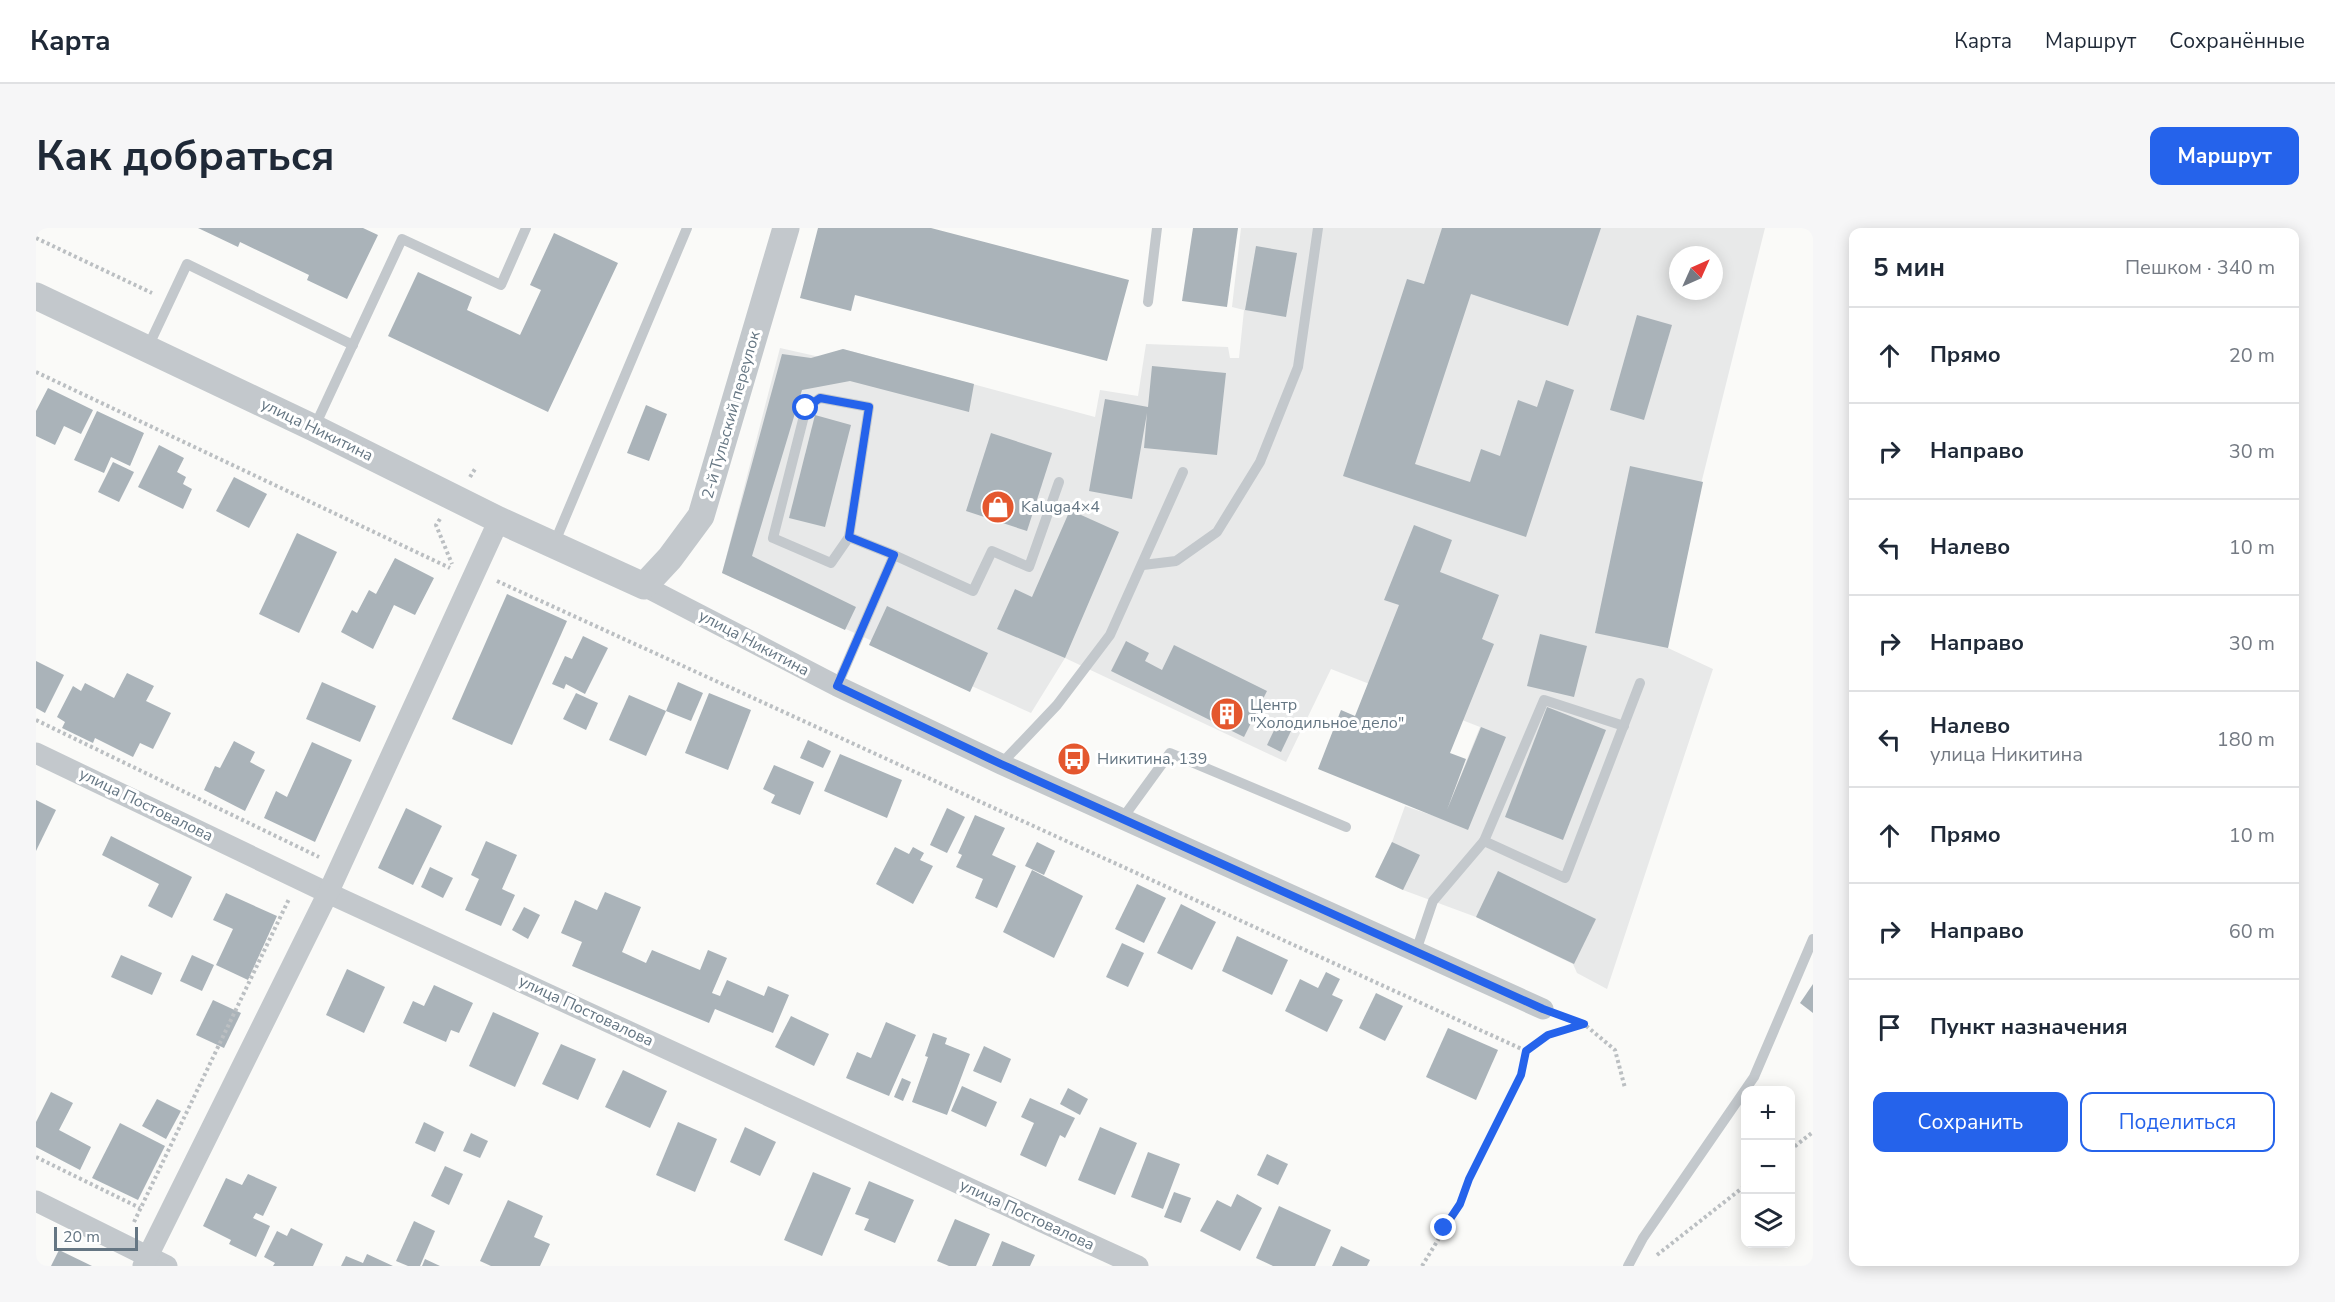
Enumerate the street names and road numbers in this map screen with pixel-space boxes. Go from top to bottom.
street label: 2-й Тульский переулок [697,328,766,501]
street label: улица Никитина [257,393,377,467]
street label: улица Никитина [695,605,813,681]
street label: улица Постовалова [75,763,217,847]
street label: улица Постовалова [515,970,657,1052]
street label: улица Постовалова [956,1174,1098,1256]

